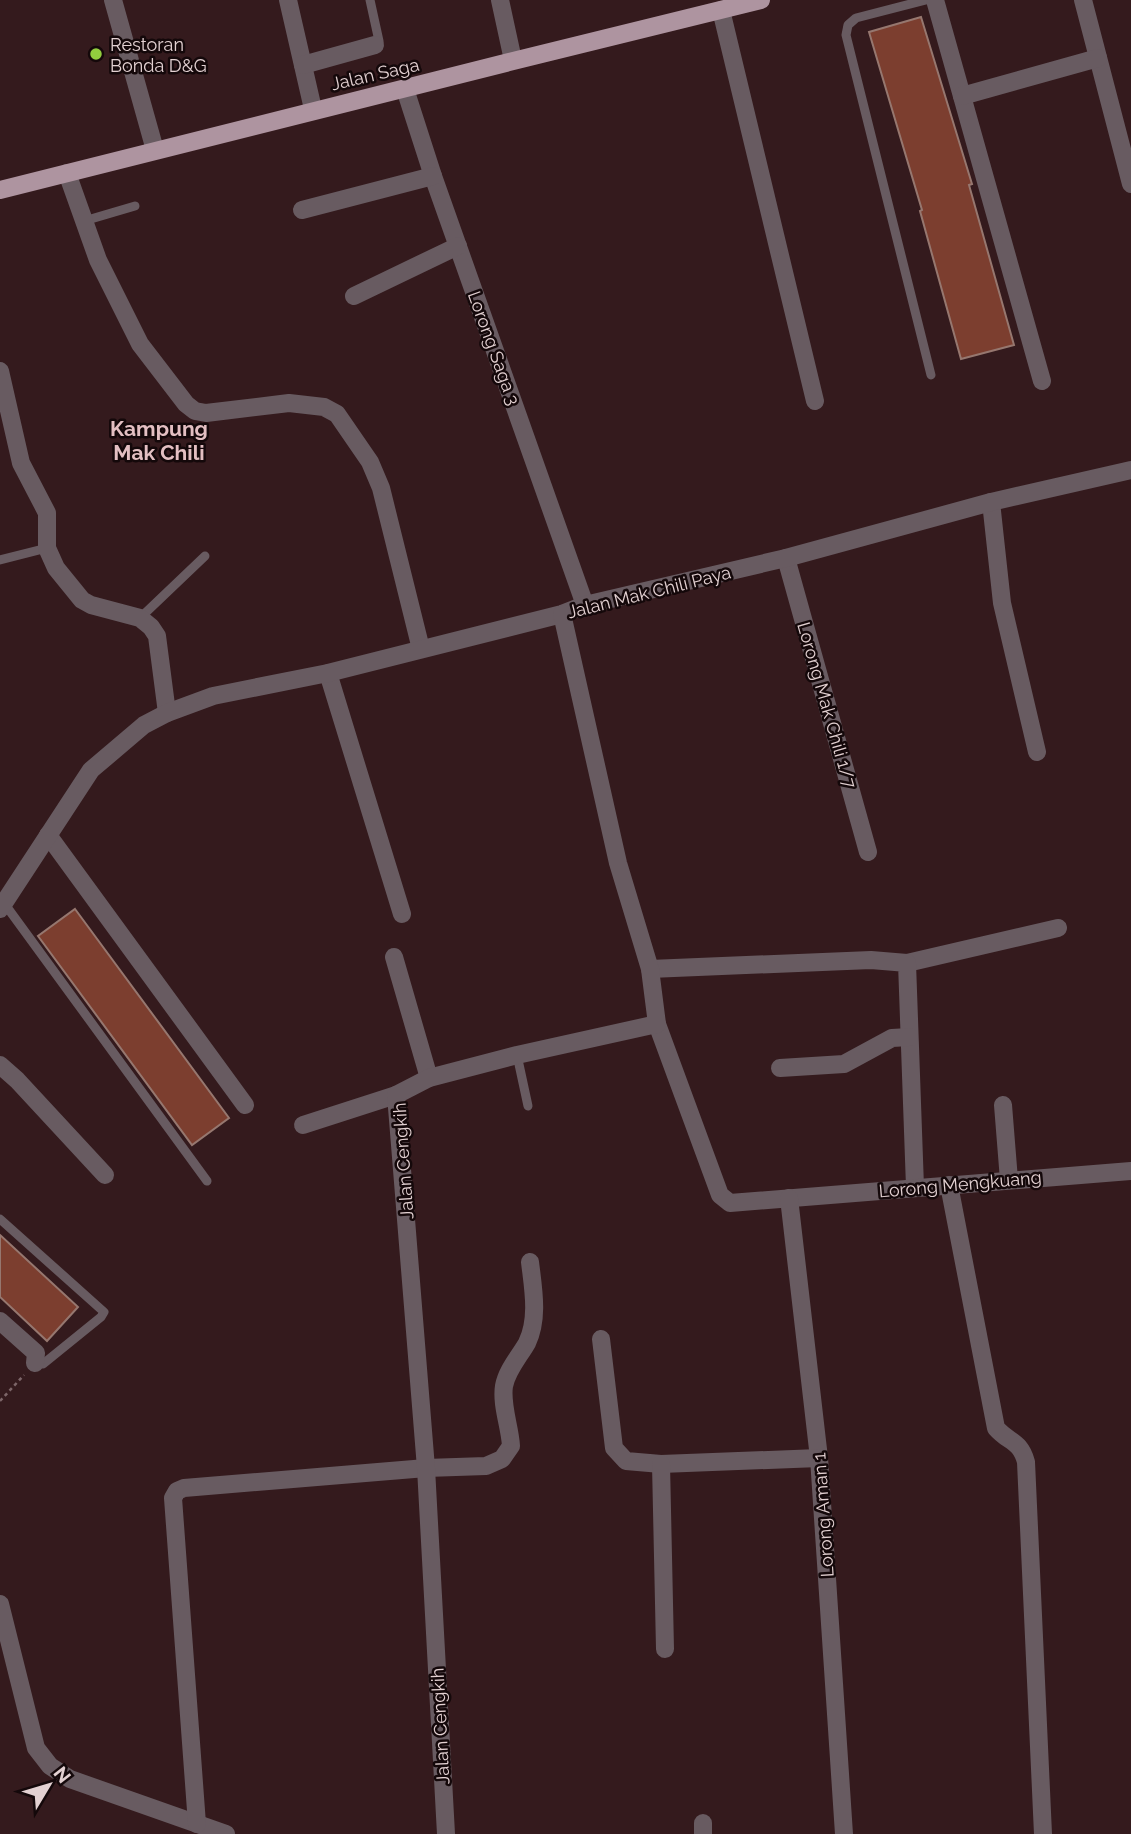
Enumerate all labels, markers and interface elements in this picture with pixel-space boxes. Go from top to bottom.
place label: Restoran Bonda D&G [110,34,207,76]
marker: Restoran Bonda D&G [88,46,104,62]
street label: Jalan Saga [329,54,421,94]
street label: Lorong Saga 3 [464,288,524,408]
district label: Kampung Mak Chili [110,416,208,465]
street label: Jalan Mak Chili Paya [565,562,733,622]
street label: Lorong Mak Chili 1/7 [793,619,861,791]
street label: Jalan Cengkih [388,1102,418,1220]
street label: Lorong Mengkuang [878,1166,1042,1202]
street label: Lorong Aman 1 [808,1452,838,1578]
street label: Jalan Cengkih [426,1667,454,1785]
north arrow [14,1750,84,1820]
text: N [49,1762,76,1787]

